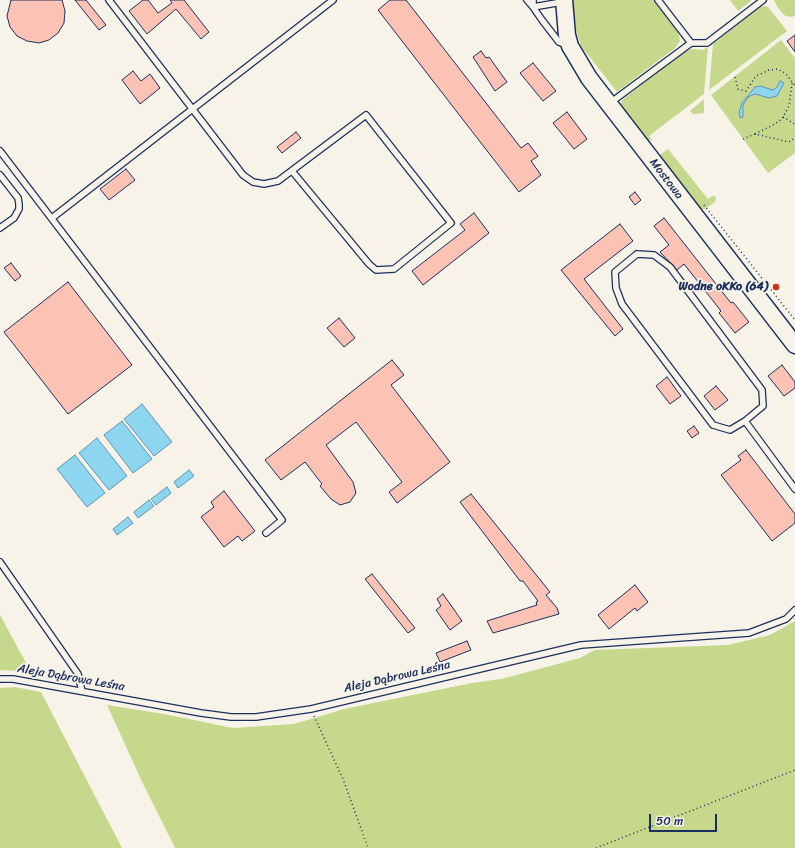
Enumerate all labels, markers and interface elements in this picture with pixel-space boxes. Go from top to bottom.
street label: Mostowa [646,156,686,202]
place label: Wodne oKKo (64) [679,280,768,294]
marker: Wodne oKKo (64) [771,282,781,292]
street label: Aleja Dąbrowa Leśna [343,658,451,696]
street label: Aleja Dąbrowa Leśna [16,661,126,695]
scale bar [651,806,719,832]
text: 50 m [656,810,683,832]

